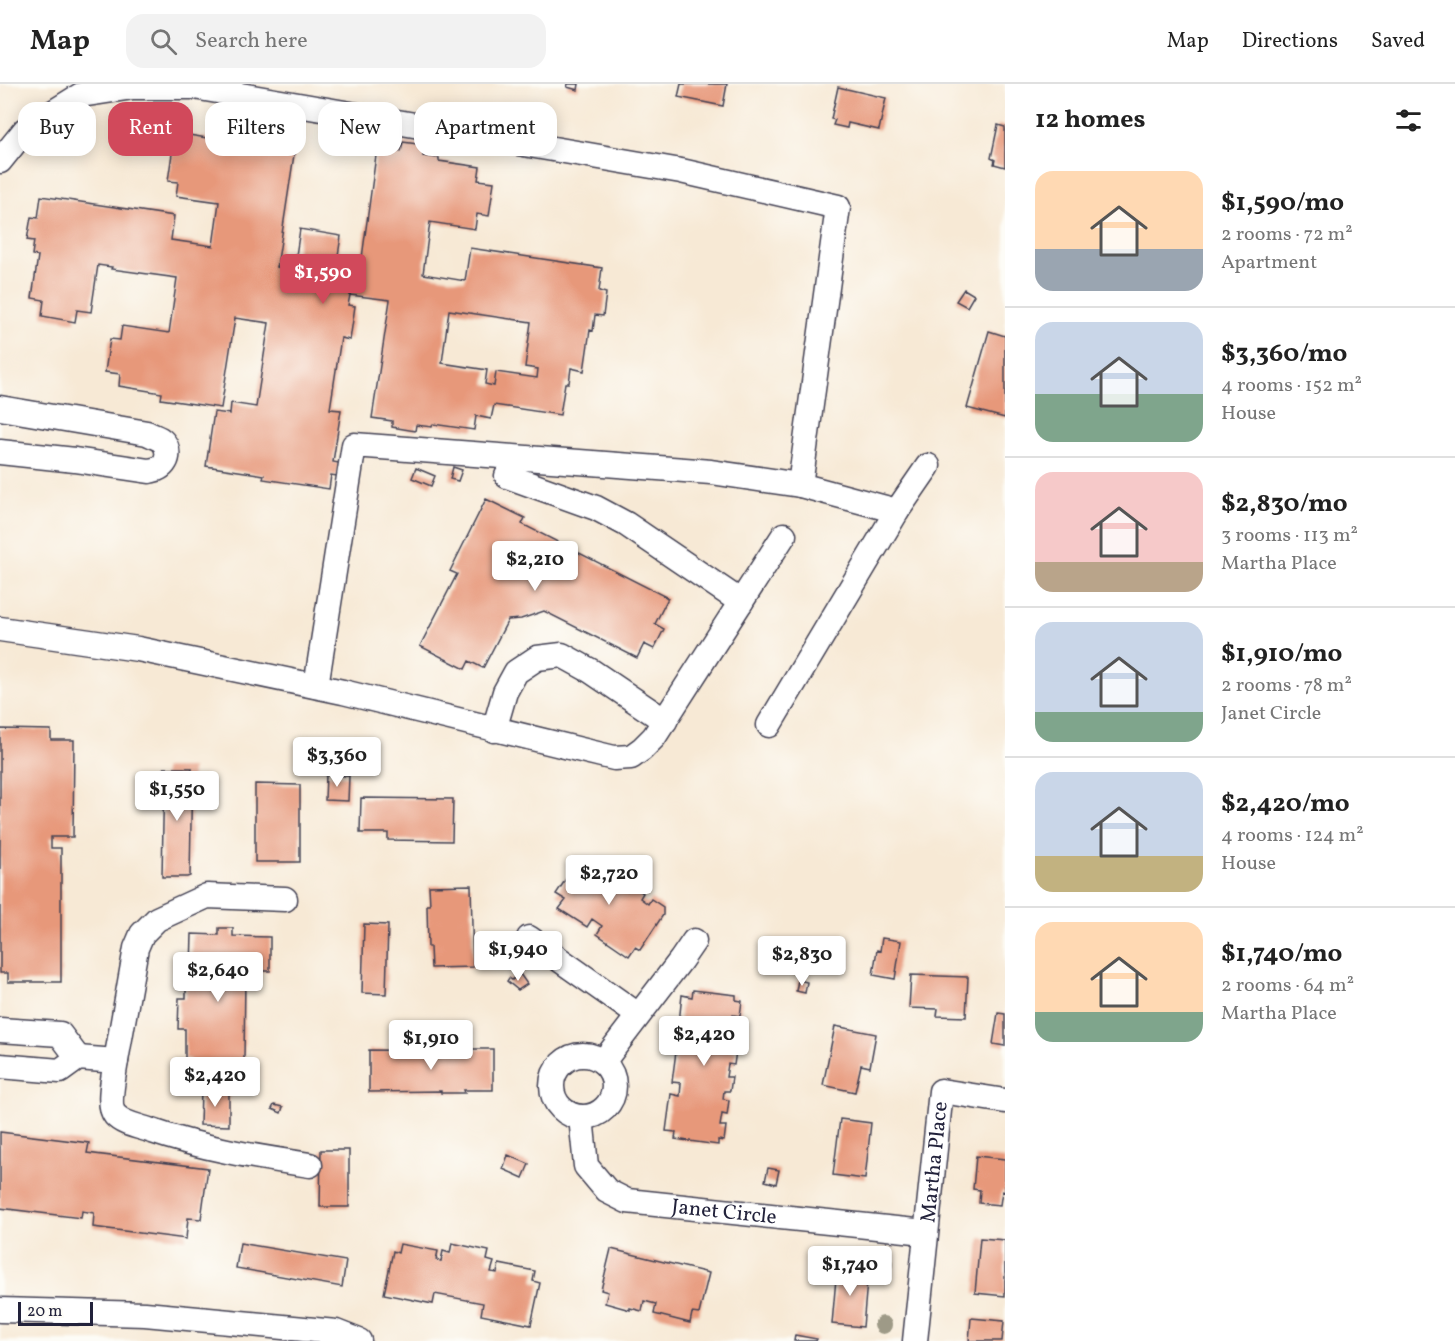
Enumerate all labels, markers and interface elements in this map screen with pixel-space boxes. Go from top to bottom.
search box [126,14,546,68]
text: Map [30,22,90,61]
icon: search [147,25,180,58]
text: Search here [195,26,308,57]
text: Map [1167,27,1209,56]
text: Directions [1242,27,1338,56]
text: Saved [1371,27,1425,56]
chip: Buy [18,102,96,156]
chip: Rent [108,102,193,156]
chip: Filters [205,102,306,156]
chip: New [318,102,402,156]
chip: Apartment [414,102,557,156]
text: 12 homes [1035,102,1146,138]
icon: filters [1392,104,1425,137]
text: $1,590/mo [1221,185,1344,221]
icon: home [1083,195,1155,267]
text: 2 rooms · 72 m² [1221,221,1353,249]
text: Apartment [1221,249,1317,277]
pin: $1,590 [274,254,372,305]
text: $1,590 [294,259,352,287]
text: $3,360/mo [1221,336,1347,372]
icon: home [1083,346,1155,418]
text: 4 rooms · 152 m² [1221,372,1362,400]
text: House [1221,400,1276,428]
text: $2,830/mo [1221,486,1348,522]
icon: home [1083,496,1155,568]
text: 3 rooms · 113 m² [1221,522,1358,550]
pin: $2,210 [486,541,584,592]
text: $2,210 [506,546,564,574]
text: Martha Place [1221,550,1337,578]
text: $1,910/mo [1221,636,1342,672]
icon: home [1083,646,1155,718]
text: 2 rooms · 78 m² [1221,672,1352,700]
text: Janet Circle [1221,700,1321,728]
pin: $3,360 [288,737,386,788]
text: $3,360 [307,742,367,770]
pin: $1,550 [128,771,226,822]
text: $1,550 [149,776,205,804]
text: $2,420/mo [1221,786,1350,822]
icon: home [1083,796,1155,868]
text: 4 rooms · 124 m² [1221,822,1364,850]
text: House [1221,850,1276,878]
pin: $2,720 [560,855,658,906]
text: $2,720 [580,860,638,888]
pin: $1,940 [469,931,567,982]
text: $1,940 [488,936,548,964]
pin: $2,830 [753,936,851,987]
text: $1,740/mo [1221,936,1342,972]
text: $2,830 [772,941,832,969]
icon: home [1083,946,1155,1018]
pin: $2,640 [169,952,267,1003]
text: $2,640 [187,957,249,985]
text: 2 rooms · 64 m² [1221,972,1354,1000]
text: Martha Place [1221,1000,1337,1028]
pin: $2,420 [655,1016,753,1067]
pin: $1,910 [382,1020,480,1071]
text: $2,420 [673,1021,735,1049]
text: $1,910 [403,1025,459,1053]
pin: $2,420 [166,1057,264,1108]
text: $2,420 [184,1062,246,1090]
street label: Martha Place [914,1100,956,1224]
street label: Janet Circle [670,1193,778,1232]
pin: $1,740 [801,1246,899,1297]
text: $1,740 [822,1251,878,1279]
scale bar [18,1299,93,1326]
text: 20 m [27,1301,62,1323]

